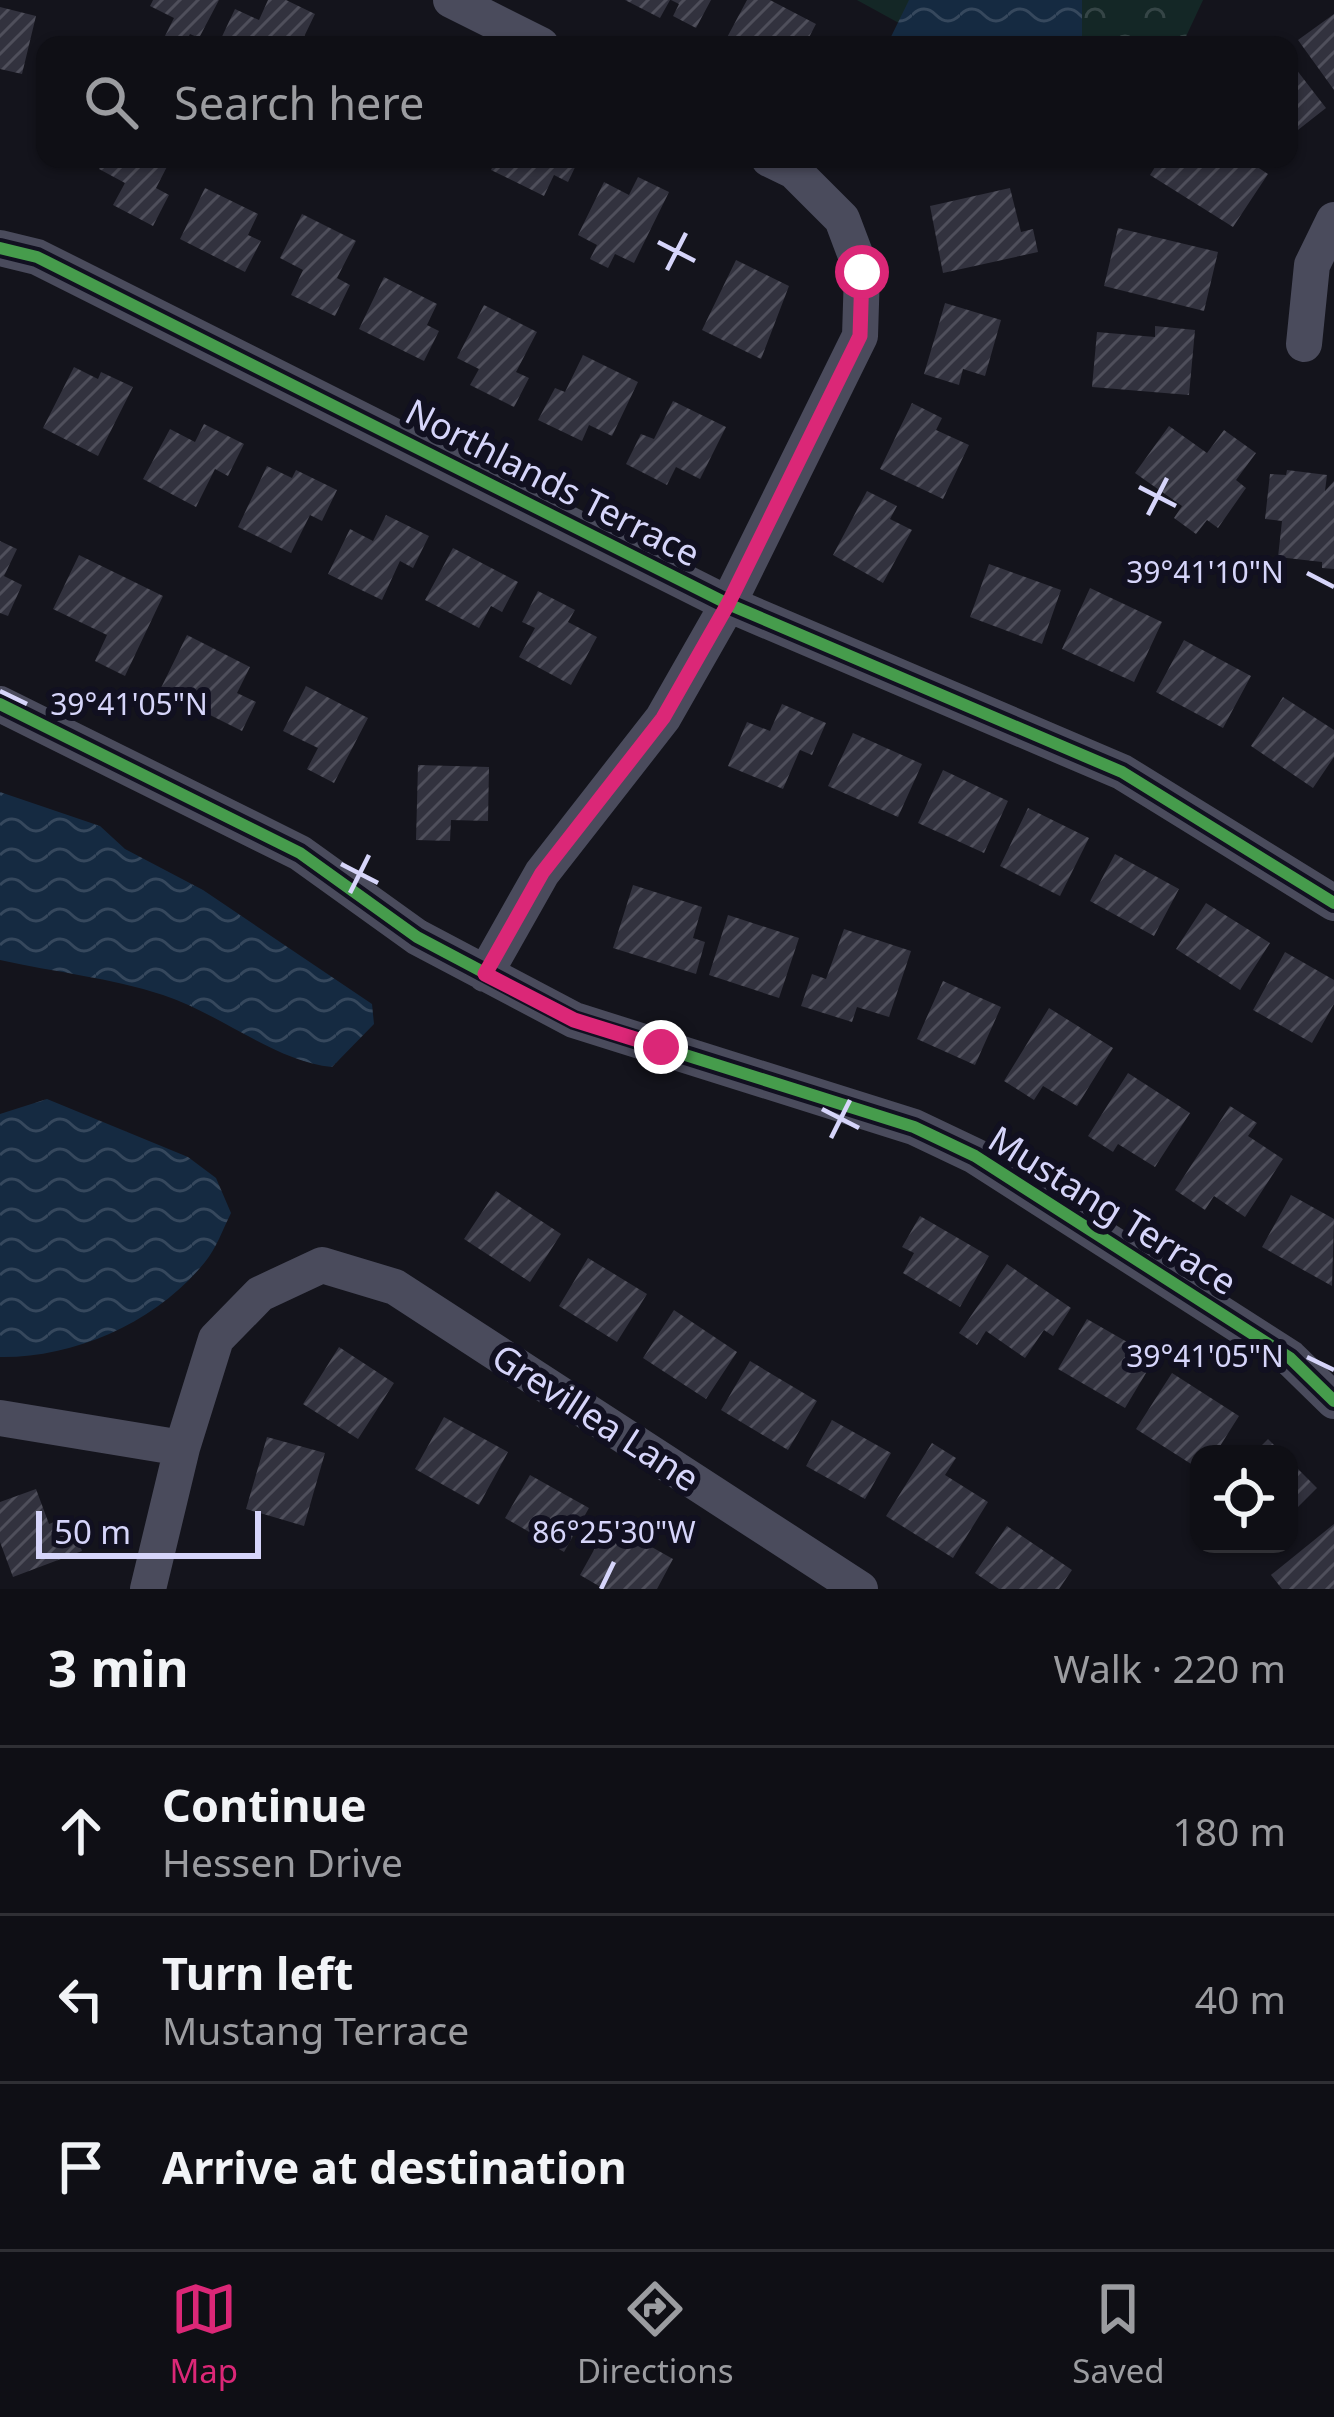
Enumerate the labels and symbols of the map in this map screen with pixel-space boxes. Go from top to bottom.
route start [835,245,889,299]
street label: Northlands Terrace [397,387,709,577]
text: 39°41'10"N [1126,551,1284,592]
text: 39°41'05"N [50,683,208,724]
route end [634,1020,688,1074]
street label: Mustang Terrace [980,1114,1246,1306]
street label: Grevillea Lane [483,1332,709,1502]
text: 39°41'05"N [1126,1335,1284,1376]
scale bar [36,1505,261,1558]
text: 86°25'30"W [532,1511,696,1552]

